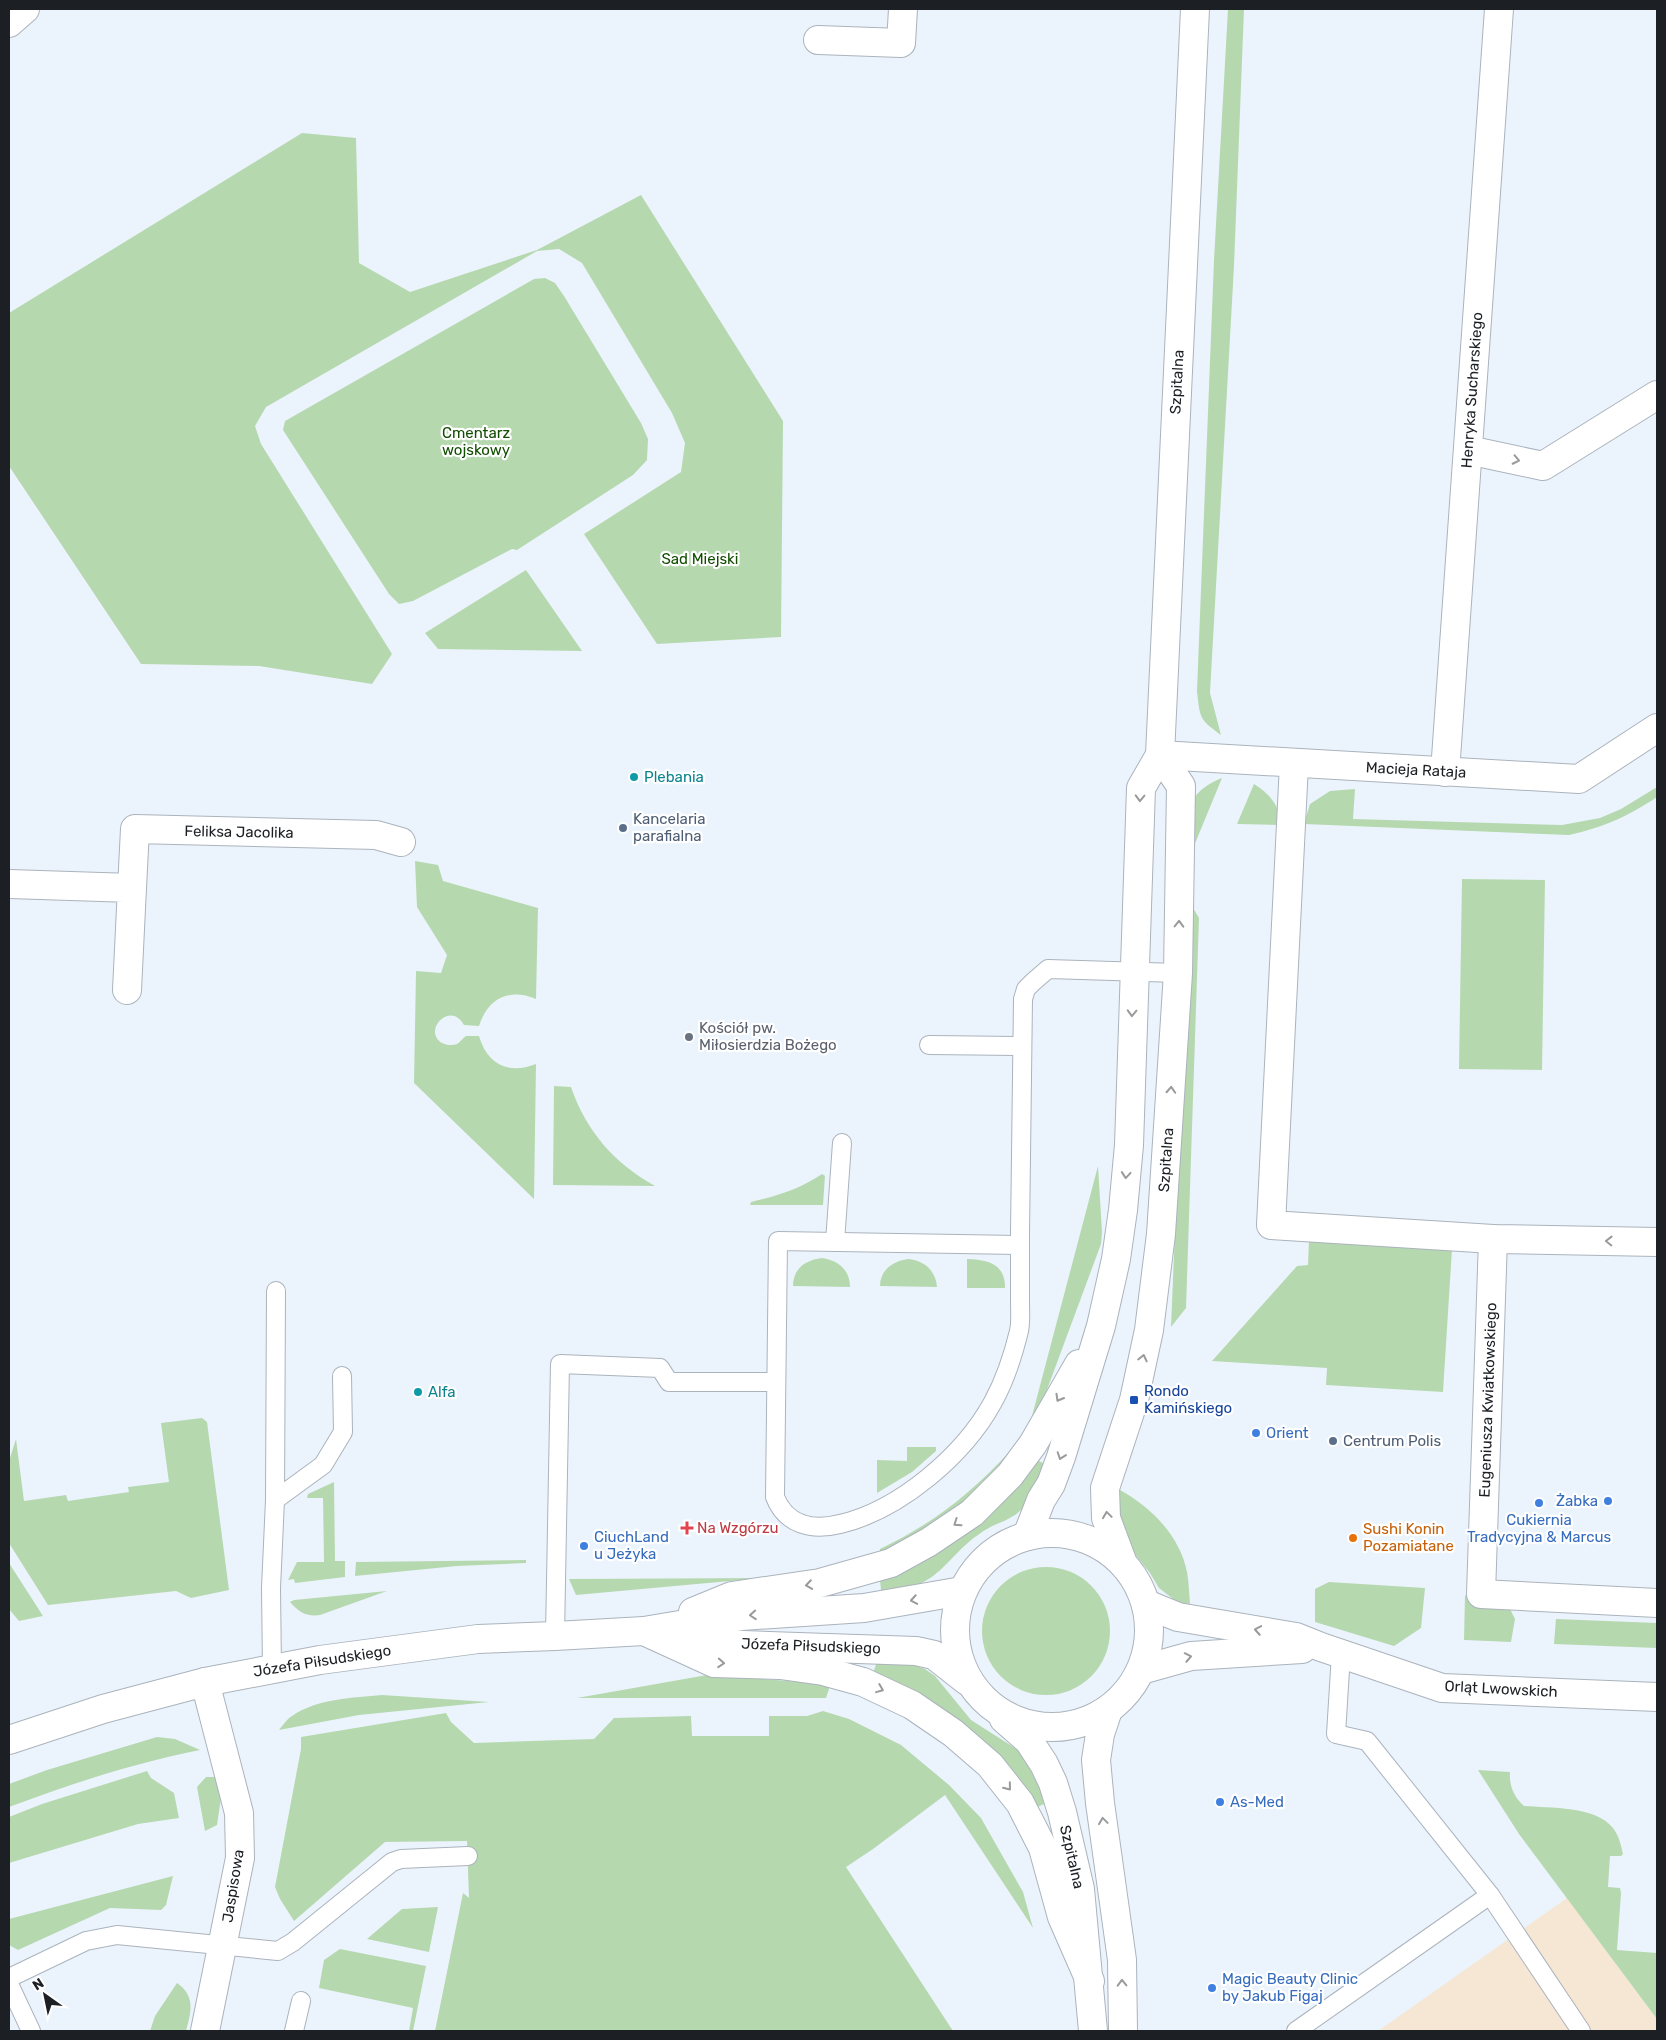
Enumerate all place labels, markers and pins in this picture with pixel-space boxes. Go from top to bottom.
place label: Plebania [644,768,704,786]
marker: Plebania [628,771,640,783]
place label: Kancelaria parafialna [633,810,706,845]
marker: Kancelaria parafialna [617,822,629,834]
place label: Kościół pw. Miłosierdzia Bożego [699,1019,837,1054]
marker: Kościół pw. Miłosierdzia Bożego [683,1031,695,1043]
place label: Rondo Kamińskiego [1144,1382,1232,1417]
place label: Alfa [428,1383,456,1401]
marker: Alfa [412,1386,424,1398]
marker: Rondo Kamińskiego [1128,1394,1140,1406]
place label: Orient [1266,1424,1309,1442]
marker: Orient [1250,1427,1262,1439]
place label: Centrum Polis [1343,1432,1441,1450]
marker: Centrum Polis [1327,1435,1339,1447]
place label: Żabka [1556,1492,1598,1510]
marker: Żabka [1602,1495,1614,1507]
marker: Cukiernia Tradycyjna & Marcus [1533,1497,1545,1509]
place label: Cukiernia Tradycyjna & Marcus [1467,1511,1611,1546]
place label: Na Wzgórzu [697,1519,779,1537]
place label: Sushi Konin Pozamiatane [1363,1520,1454,1555]
marker: Na Wzgórzu [681,1522,693,1534]
place label: CiuchLand u Jeżyka [594,1528,669,1563]
marker: Sushi Konin Pozamiatane [1347,1532,1359,1544]
marker: CiuchLand u Jeżyka [578,1540,590,1552]
place label: As-Med [1230,1793,1284,1811]
marker: As-Med [1214,1796,1226,1808]
place label: Magic Beauty Clinic by Jakub Figaj [1222,1970,1358,2005]
marker: Magic Beauty Clinic by Jakub Figaj [1206,1982,1218,1994]

